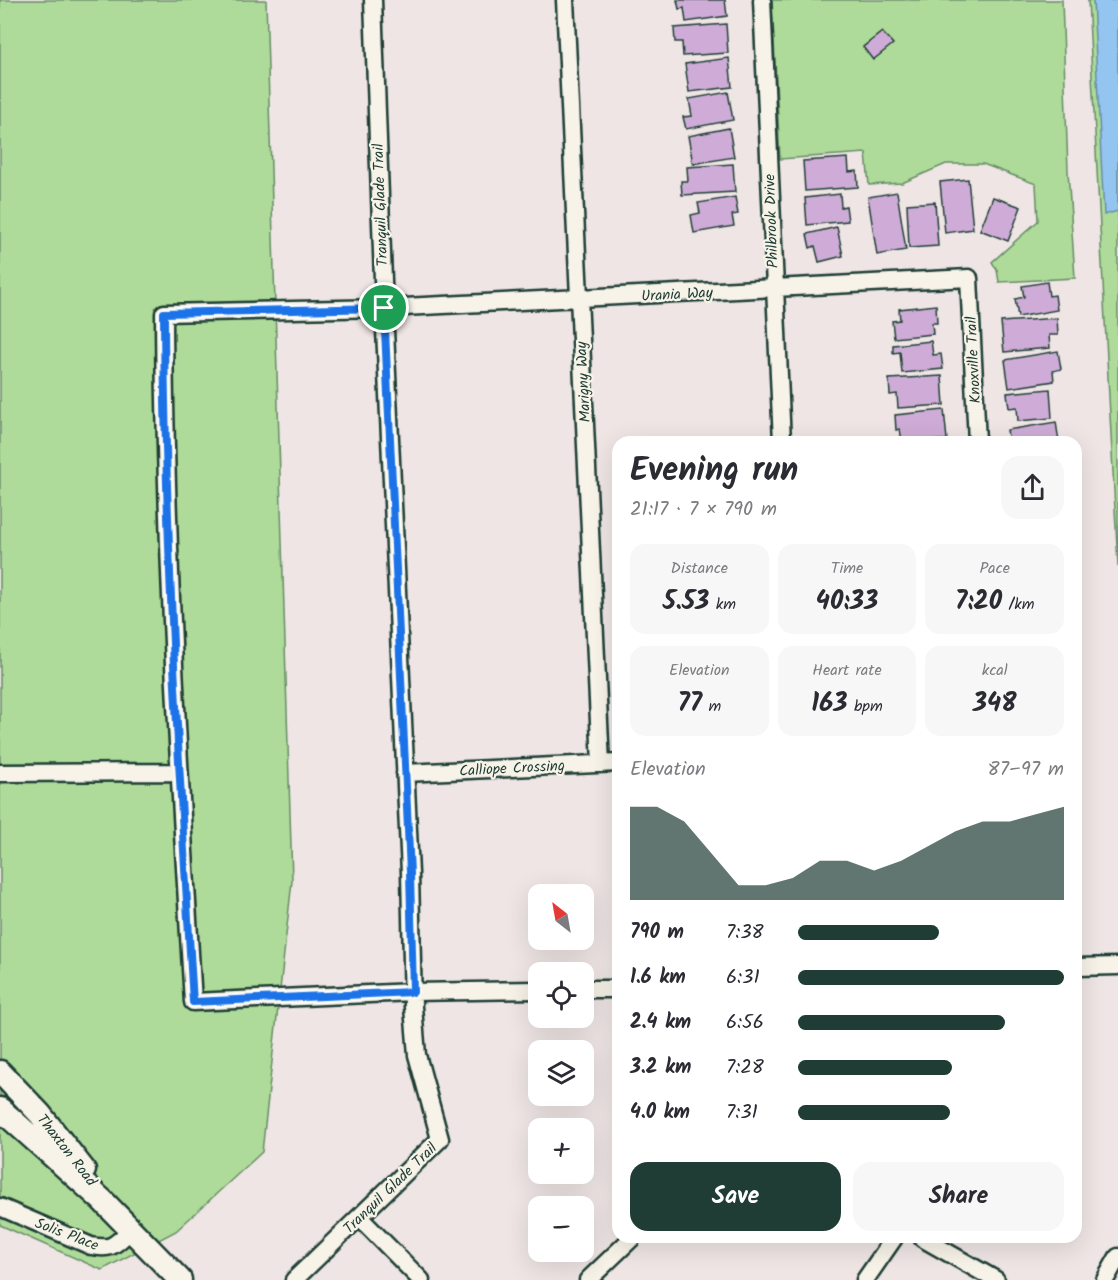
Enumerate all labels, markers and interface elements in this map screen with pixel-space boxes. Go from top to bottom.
street label: Tranquil Glade Trail [367,143,395,267]
street label: Philbrook Drive [758,173,786,268]
street label: Urania Way [641,281,714,309]
pin [358,282,409,333]
icon: arrive [367,291,400,324]
street label: Knoxville Trail [960,315,988,404]
street label: Marigny Way [570,340,598,423]
text: Evening run [630,445,798,498]
button: share [1001,456,1064,519]
text: 21:17 · 7 × 790 m [630,494,777,526]
text: Distance [671,556,728,581]
text: Time [831,556,863,581]
text: Pace [979,556,1010,581]
text: 5.53 [663,581,709,623]
text: 40:33 [816,581,878,623]
text: 7:20 [955,581,1002,623]
text: km [709,592,736,617]
text: /km [1002,592,1034,617]
text: Elevation [669,658,730,683]
text: Heart rate [812,658,882,683]
text: kcal [982,658,1008,683]
text: 77 [677,683,702,725]
text: 163 [811,683,847,725]
text: 348 [973,683,1017,725]
text: m [702,694,721,719]
text: bpm [847,694,883,719]
street label: Calliope Crossing [459,754,566,784]
text: Elevation [630,754,706,786]
text: 87–97 m [988,754,1064,786]
north arrow [528,884,594,950]
map controls [528,884,594,1262]
text: 790 m [630,917,684,949]
text: 7:38 [726,917,764,949]
button: locate [528,962,594,1028]
text: 1.6 km [630,962,686,994]
text: 6:31 [726,962,760,994]
text: 2.4 km [630,1007,691,1039]
text: 6:56 [726,1007,764,1039]
button: layers [528,1040,594,1106]
text: 3.2 km [630,1052,691,1084]
text: 7:28 [726,1052,764,1084]
text: 4.0 km [630,1097,690,1129]
text: 7:31 [726,1097,758,1129]
street label: Thaxton Road [30,1109,103,1192]
button: + [528,1118,594,1184]
street label: Tranquil Glade Trail [338,1137,443,1240]
button: Save [630,1162,841,1231]
button: Share [853,1162,1064,1231]
button: − [528,1196,594,1262]
street label: Solis Place [31,1212,102,1258]

